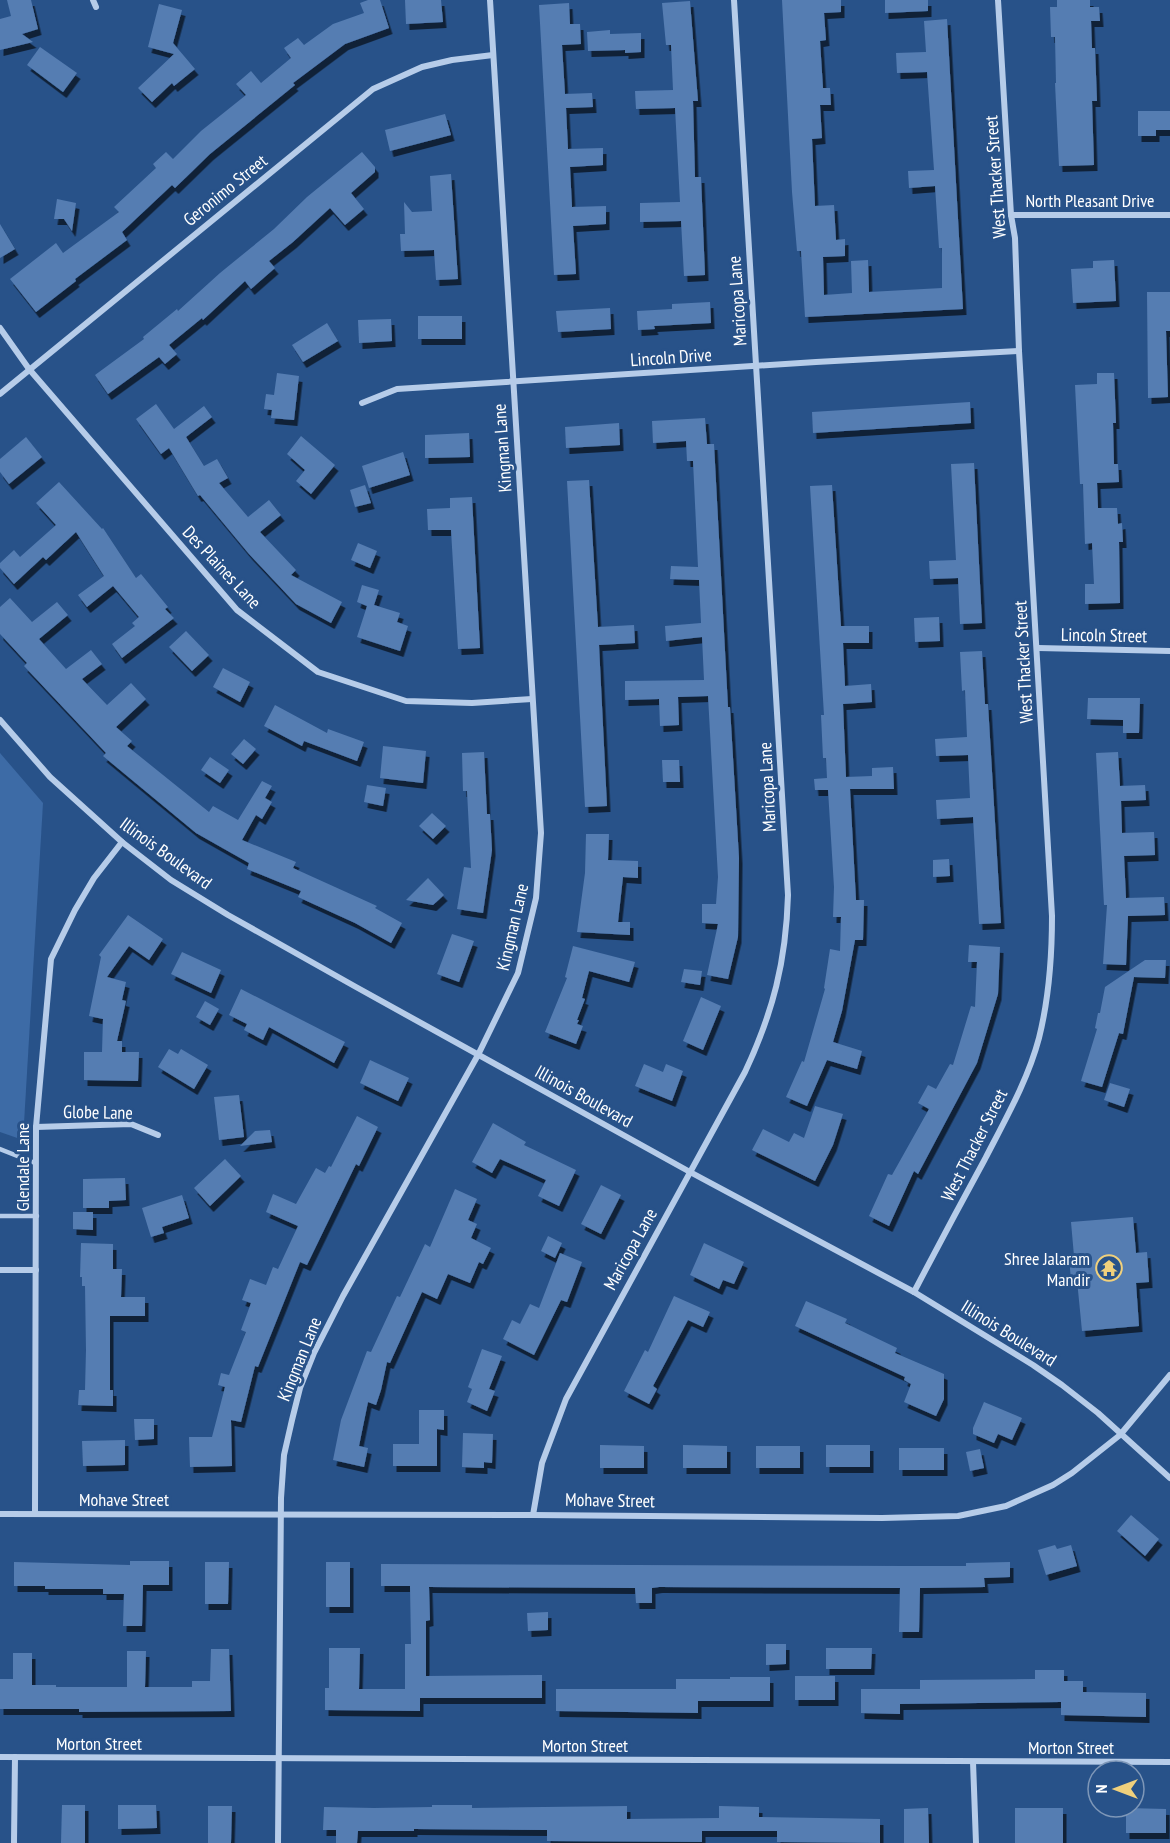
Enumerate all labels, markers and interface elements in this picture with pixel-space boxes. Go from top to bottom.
street label: West Thacker Street [979,115,1011,239]
street label: Geronimo Street [178,149,272,231]
street label: North Pleasant Drive [1025,189,1155,212]
street label: Maricopa Lane [722,255,752,347]
street label: Lincoln Drive [629,343,713,371]
street label: Kingman Lane [487,403,517,493]
street label: Des Plaines Lane [178,521,266,613]
street label: West Thacker Street [1008,600,1038,724]
street label: Lincoln Street [1061,623,1147,647]
street label: Maricopa Lane [753,741,781,833]
street label: Illinois Boulevard [115,812,217,894]
street label: Kingman Lane [491,881,533,973]
street label: Illinois Boulevard [531,1060,637,1132]
street label: West Thacker Street [936,1085,1012,1205]
street label: Globe Lane [63,1100,133,1124]
street label: Glendale Lane [11,1123,34,1211]
street label: Maricopa Lane [598,1204,662,1294]
place label: Shree Jalaram Mandir [1004,1247,1090,1291]
temple icon: Shree Jalaram Mandir [1094,1253,1124,1283]
street label: Illinois Boulevard [957,1295,1061,1371]
street label: Kingman Lane [272,1313,326,1405]
street label: Mohave Street [79,1488,169,1511]
street label: Mohave Street [565,1488,655,1512]
street label: Morton Street [56,1732,142,1755]
street label: Morton Street [542,1734,628,1757]
street label: Morton Street [1028,1736,1114,1759]
north arrow [1086,1759,1146,1819]
text: N [1091,1785,1111,1793]

